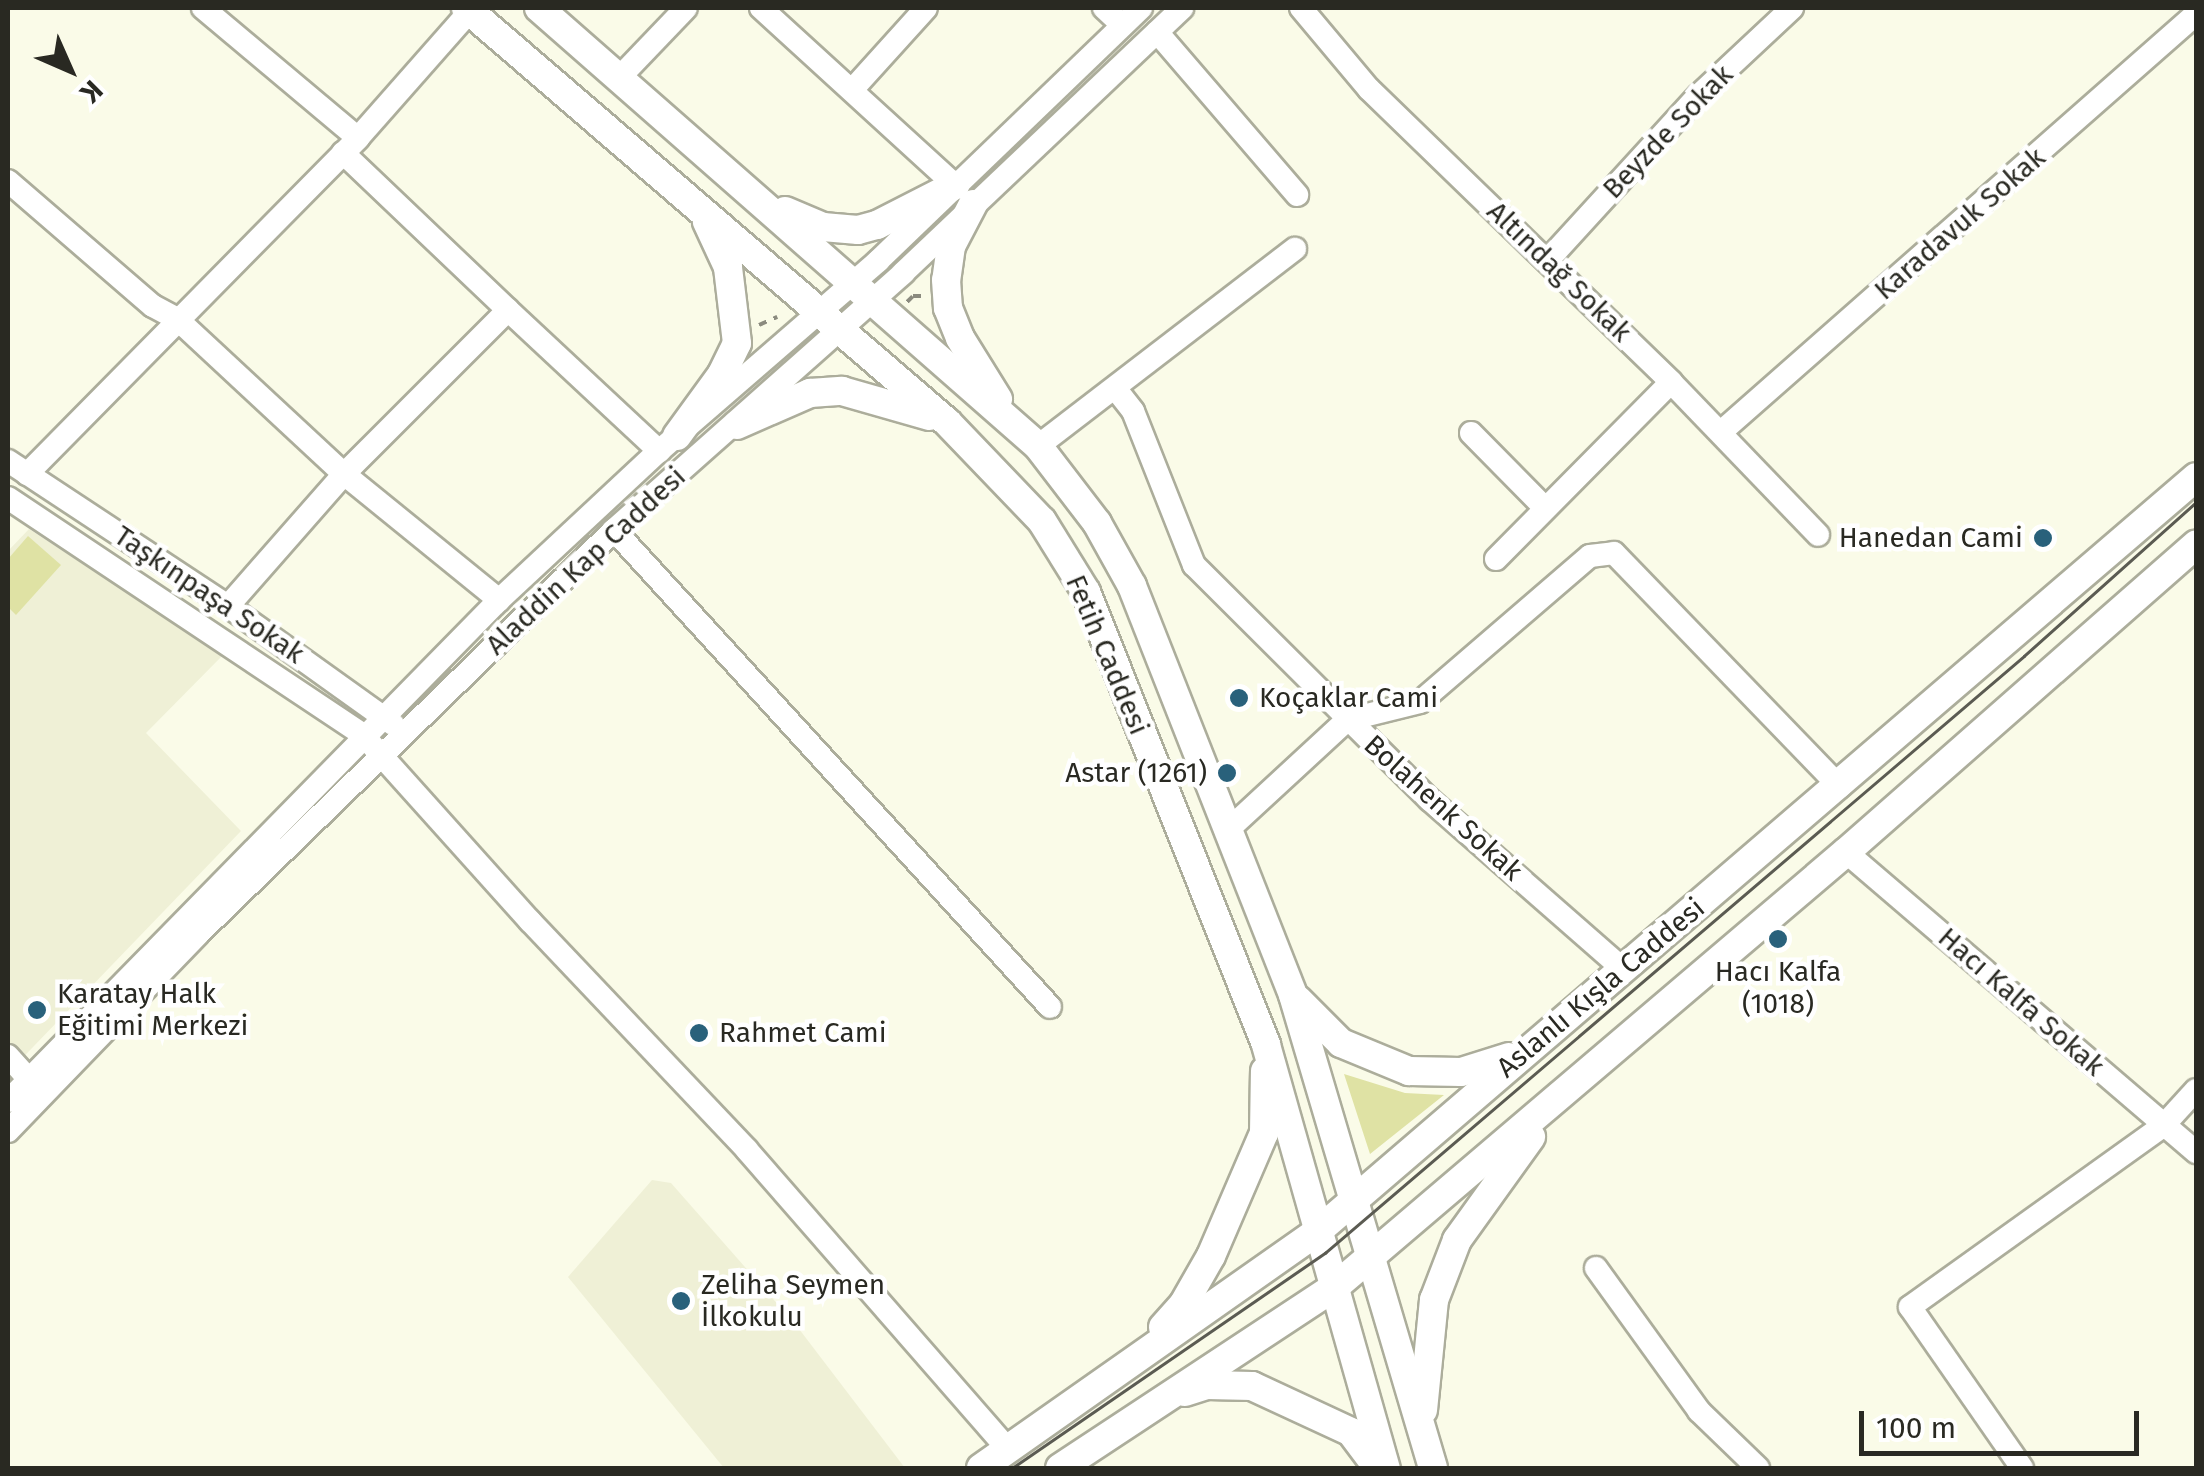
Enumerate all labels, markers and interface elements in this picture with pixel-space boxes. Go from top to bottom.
north arrow [20,20,120,120]
street label: Beyzde Sokak [1596,58,1740,206]
text: K [74,74,110,109]
street label: Karadavuk Sokak [1868,141,2052,307]
street label: Altındağ Sokak [1480,195,1638,349]
street label: Aladdin Kap Caddesi [479,460,693,662]
street label: Taşkınpaşa Sokak [108,519,310,671]
place label: Hanedan Cami [1839,521,2023,555]
marker: Hanedan Cami [2032,527,2054,549]
street label: Fetih Caddesi [1058,570,1156,740]
place label: Koçaklar Cami [1259,681,1438,715]
marker: Koçaklar Cami [1228,687,1250,709]
street label: Bolahenk Sokak [1357,728,1529,888]
place label: Astar (1261) [1065,756,1207,790]
marker: Astar (1261) [1216,762,1238,784]
street label: Aslanlı Kışla Caddesi [1490,891,1712,1085]
street label: Hacı Kalfa Sokak [1931,921,2111,1083]
marker: Hacı Kalfa (1018) [1767,928,1789,950]
place label: Hacı Kalfa (1018) [1715,955,1841,1021]
place label: Karatay Halk Eğitimi Merkezi [57,977,248,1043]
marker: Karatay Halk Eğitimi Merkezi [26,999,48,1021]
place label: Rahmet Cami [719,1016,887,1050]
marker: Rahmet Cami [688,1022,710,1044]
place label: Zeliha Seymen İlkokulu [701,1268,885,1334]
marker: Zeliha Seymen İlkokulu [670,1290,692,1312]
scale bar [1864,1391,2144,1453]
text: 100 m [1876,1410,1956,1446]

